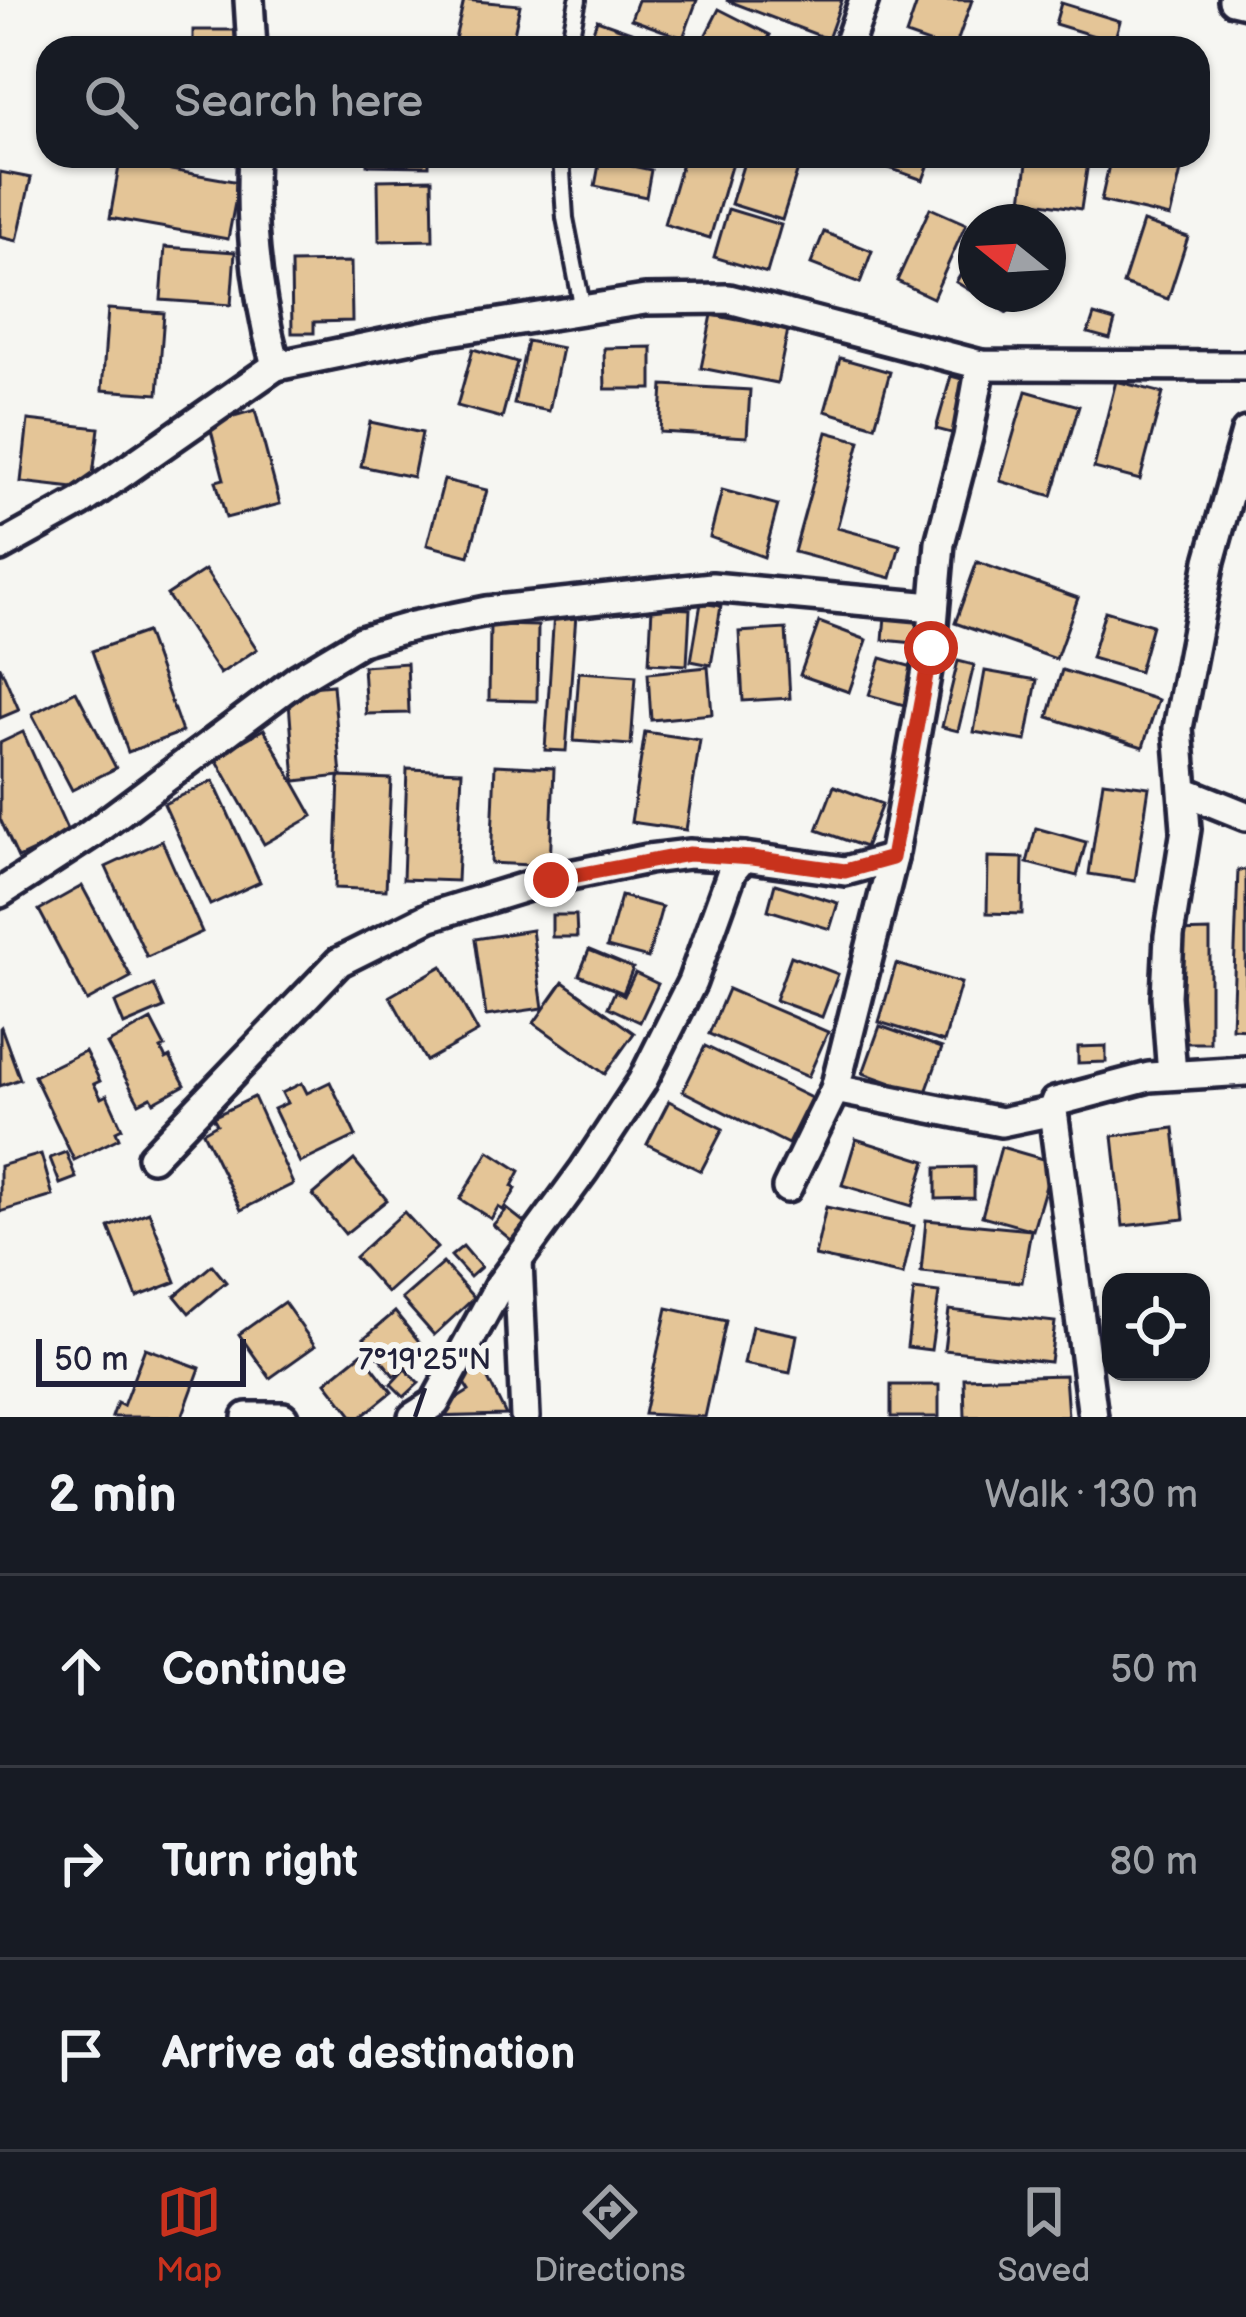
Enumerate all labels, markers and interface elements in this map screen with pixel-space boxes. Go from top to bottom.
search box [36,36,1210,168]
icon: search [78,69,144,135]
text: Search here [174,75,423,130]
north arrow [958,204,1066,312]
route start [904,621,958,675]
route end [524,853,578,907]
map controls [1102,1273,1210,1381]
button: locate [1102,1273,1210,1381]
scale bar [36,1333,246,1386]
text: 50 m [54,1340,129,1380]
text: 7°19'25"N [359,1342,491,1378]
text: 2 min [48,1465,177,1526]
text: Walk · 130 m [985,1472,1198,1519]
icon: ahead [48,1638,114,1704]
text: Continue [162,1643,347,1698]
text: 50 m [1110,1647,1198,1694]
icon: right [48,1830,114,1896]
text: Turn right [162,1835,358,1890]
text: 80 m [1110,1839,1198,1886]
icon: arrive [48,2022,114,2088]
text: Arrive at destination [162,2027,575,2082]
tab: Map [156,2179,222,2291]
tab: Directions [534,2179,686,2291]
tab: Saved [997,2179,1090,2291]

